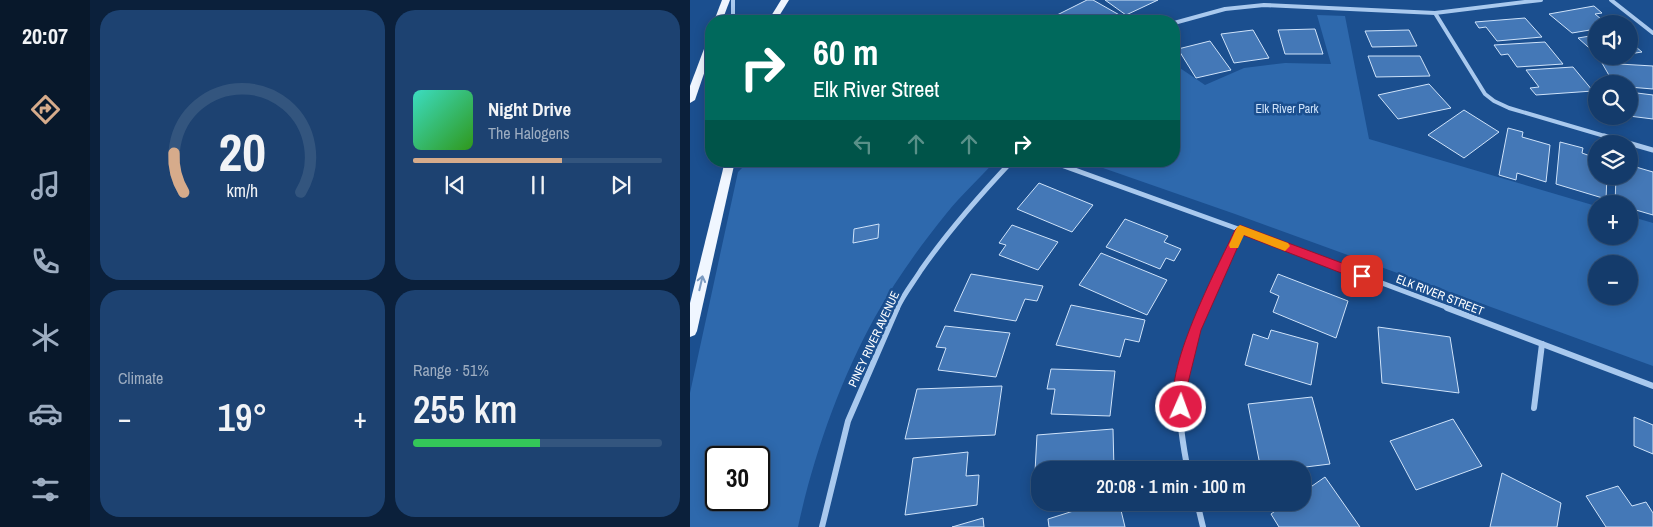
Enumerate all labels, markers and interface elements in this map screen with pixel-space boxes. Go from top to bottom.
map controls [1588,15,1638,305]
button: sound [1588,15,1638,65]
text: 20:07 [22,21,68,51]
text: 60 m [813,29,878,76]
icon: right [730,35,795,100]
text: Elk River Street [813,74,939,104]
button: search [1588,75,1638,125]
icon: directions [28,92,63,127]
text: Night Drive [488,96,571,122]
park label: Elk River Park [1256,101,1319,117]
text: 20 [219,117,266,187]
text: The Halogens [488,122,570,144]
icon: left [849,130,877,158]
icon: ahead [902,130,930,158]
icon: ahead [955,130,983,158]
icon: right [1008,130,1036,158]
button: layers [1588,135,1638,185]
icon: music [28,168,63,203]
icon: previous [441,171,469,199]
icon: pause [524,171,552,199]
icon: next [607,171,635,199]
text: km/h [227,179,258,203]
button: + [1588,195,1638,245]
icon: phone [28,244,63,279]
pin [1341,255,1383,297]
button: − [1588,255,1638,305]
icon: arrive [1348,262,1376,290]
street label: ELK RIVER STREET [1394,271,1486,319]
one-way arrow [697,276,706,292]
street label: PINEY RIVER AVENUE [845,288,903,390]
icon: climate [28,320,63,355]
text: Range · 51% [413,359,489,381]
text: Climate [118,367,163,389]
position arrow [1154,380,1206,432]
text: 255 km [413,384,517,435]
text: 19° [218,392,267,443]
icon: car [28,396,63,431]
text: − [118,399,131,437]
text: + [354,399,367,437]
speed limit sign: 30 [705,446,770,511]
icon: filters [28,472,63,507]
text: 20:08 · 1 min · 100 m [1096,473,1246,499]

